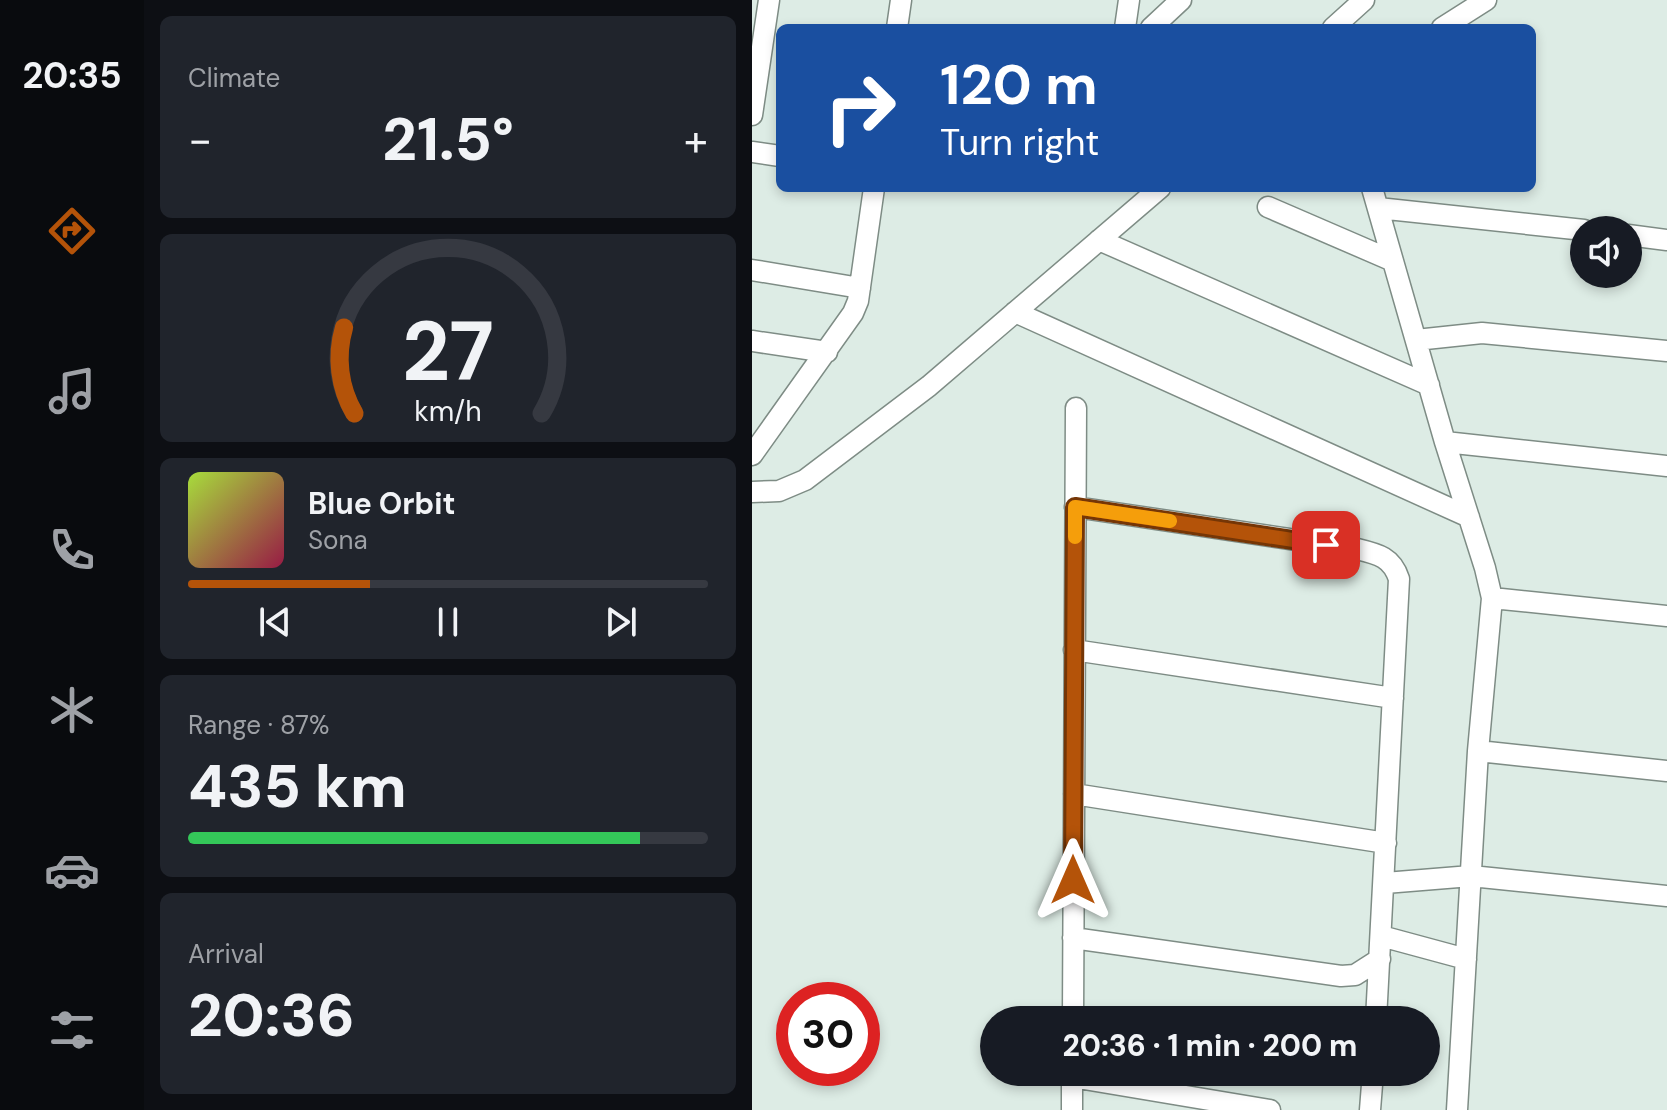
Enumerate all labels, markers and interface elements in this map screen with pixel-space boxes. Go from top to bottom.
text: 120 m [940,48,1098,121]
text: 20:35 [22,52,122,99]
icon: right [808,56,912,160]
text: Climate [188,61,280,95]
text: 21.5° [382,100,514,179]
text: − [188,111,212,169]
text: + [684,111,708,169]
text: Turn right [940,119,1099,166]
icon: directions [44,203,100,259]
map controls [1570,216,1642,288]
button: sound [1570,216,1642,288]
text: 27 [402,296,494,405]
icon: music [44,363,100,419]
text: km/h [414,393,482,430]
text: Blue Orbit [308,484,455,523]
pin [1292,511,1360,579]
icon: phone [44,522,100,578]
text: Sona [308,523,368,557]
icon: arrive [1304,523,1348,567]
icon: previous [253,600,297,644]
icon: pause [426,600,470,644]
icon: next [599,600,643,644]
icon: climate [44,682,100,738]
text: Range · 87% [188,708,329,742]
text: 435 km [188,747,407,826]
position arrow [1031,838,1115,922]
icon: car [44,842,100,898]
text: Arrival [188,937,264,971]
text: 20:36 [188,976,355,1055]
speed limit sign: 30 [776,982,880,1086]
icon: filters [44,1002,100,1058]
text: 20:36 · 1 min · 200 m [1063,1026,1358,1065]

